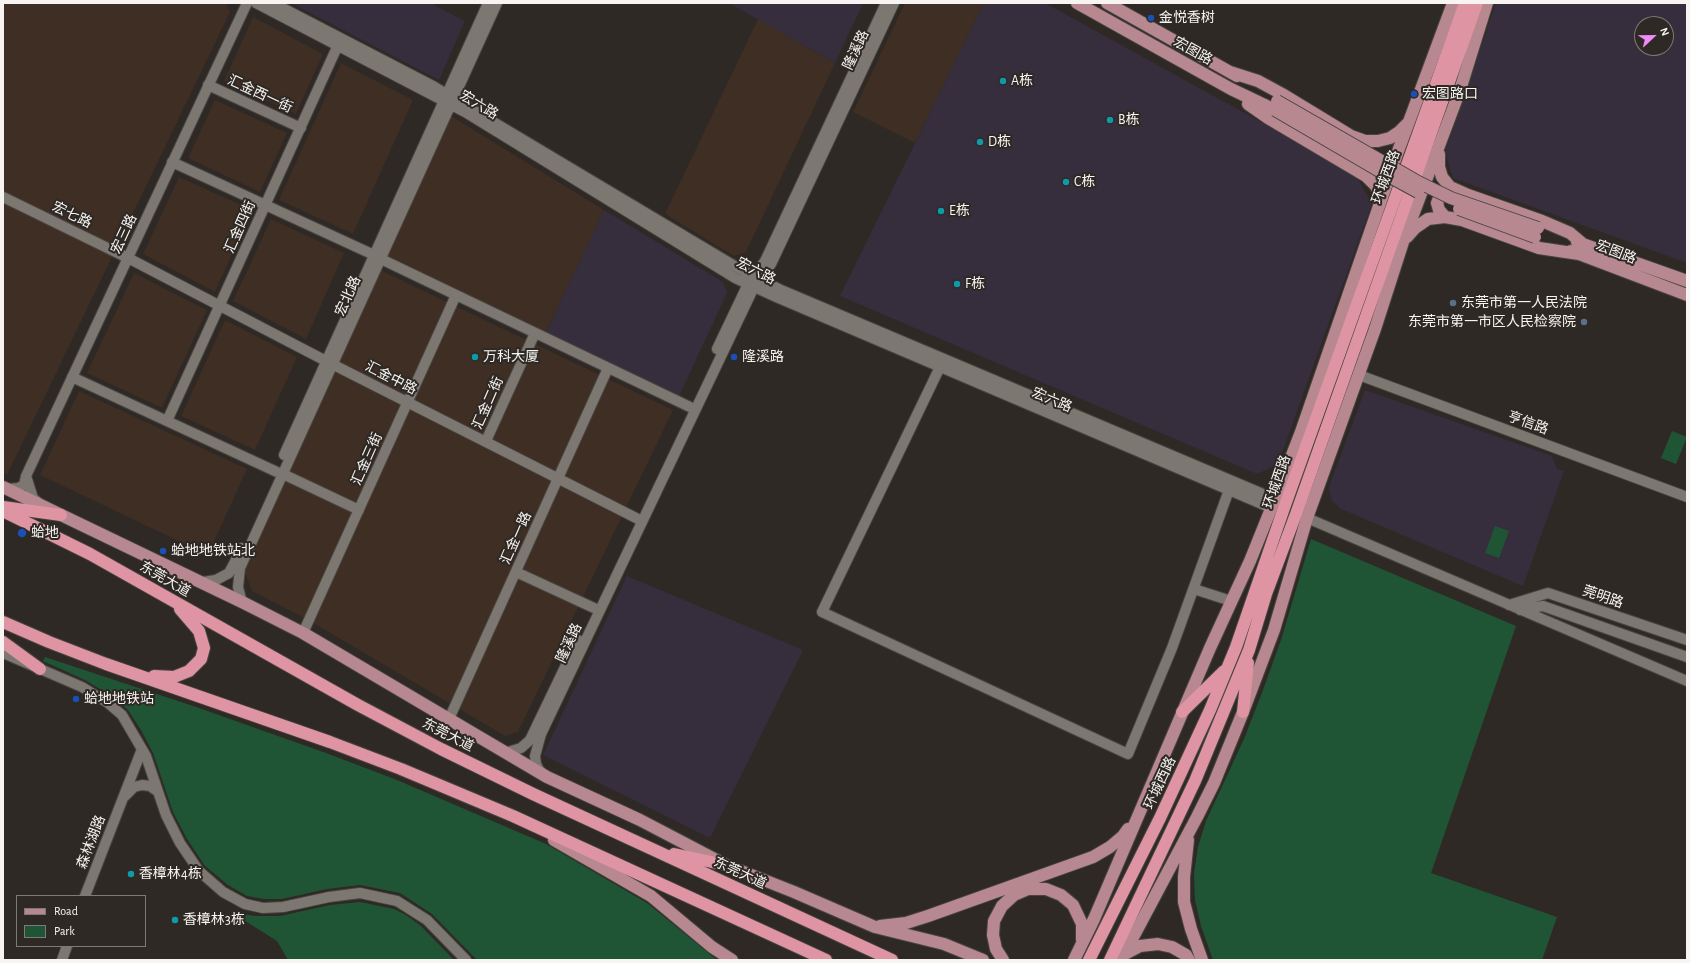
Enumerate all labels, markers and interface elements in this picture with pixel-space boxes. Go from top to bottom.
place label: 金悦香树 [1159,10,1215,26]
marker: 金悦香树 [1146,13,1156,23]
north arrow [1634,16,1674,56]
text: N [1658,26,1671,37]
street label: 隆溪路 [840,27,872,73]
street label: 宏图路 [1171,33,1215,69]
street label: 汇金西一街 [225,72,295,116]
place label: A栋 [1011,73,1033,89]
marker: A栋 [998,76,1008,86]
place label: 宏图路口 [1422,86,1478,102]
street label: 宏六路 [457,87,501,123]
marker: 宏图路口 [1409,89,1419,99]
place label: B栋 [1118,112,1140,128]
marker: B栋 [1105,115,1115,125]
place label: D栋 [988,134,1011,150]
marker: D栋 [975,137,985,147]
street label: 环城西路 [1369,148,1403,206]
place label: C栋 [1074,174,1095,190]
marker: C栋 [1061,177,1071,187]
street label: 宏七路 [49,198,95,232]
street label: 汇金四街 [221,198,259,256]
place label: E栋 [949,203,970,219]
marker: E栋 [936,206,946,216]
street label: 宏三路 [108,211,140,257]
street label: 宏图路 [1593,237,1639,267]
street label: 宏六路 [733,254,779,288]
street label: 宏北路 [332,273,364,319]
place label: F栋 [965,276,985,292]
marker: F栋 [952,279,962,289]
place label: 东莞市第一人民法院 [1461,295,1587,311]
marker: 东莞市第一人民法院 [1448,298,1458,308]
place label: 东莞市第一市区人民检察院 [1408,314,1576,330]
marker: 东莞市第一市区人民检察院 [1579,317,1589,327]
place label: 万科大厦 [483,349,539,365]
place label: 隆溪路 [742,349,784,365]
marker: 万科大厦 [470,352,480,362]
marker: 隆溪路 [729,352,739,362]
street label: 汇金中路 [362,358,420,398]
street label: 汇金二街 [469,374,507,432]
street label: 宏六路 [1029,384,1075,416]
street label: 亨信路 [1505,408,1551,438]
street label: 汇金三街 [348,430,386,488]
street label: 环城西路 [1260,453,1294,511]
street label: 汇金一路 [497,509,535,567]
place label: 蛤地 [31,525,59,541]
marker: 蛤地 [16,527,28,539]
place label: 蛤地地铁站北 [171,543,255,559]
marker: 蛤地地铁站北 [158,546,168,556]
street label: 东莞大道 [137,558,193,600]
street label: 莞明路 [1580,582,1626,612]
street label: 隆溪路 [553,620,585,666]
place label: 蛤地地铁站 [84,691,154,707]
marker: 蛤地地铁站 [71,694,81,704]
street label: 东莞大道 [419,715,477,755]
street label: 环城西路 [1141,754,1179,812]
street label: 森林湖路 [73,813,109,871]
street label: 东莞大道 [711,854,769,892]
place label: 香樟林4栋 [139,866,202,882]
marker: 香樟林4栋 [126,869,136,879]
legend [16,895,146,947]
text: Road [54,905,78,917]
place label: 香樟林3栋 [183,912,245,928]
marker: 香樟林3栋 [170,915,180,925]
text: Park [54,925,75,937]

